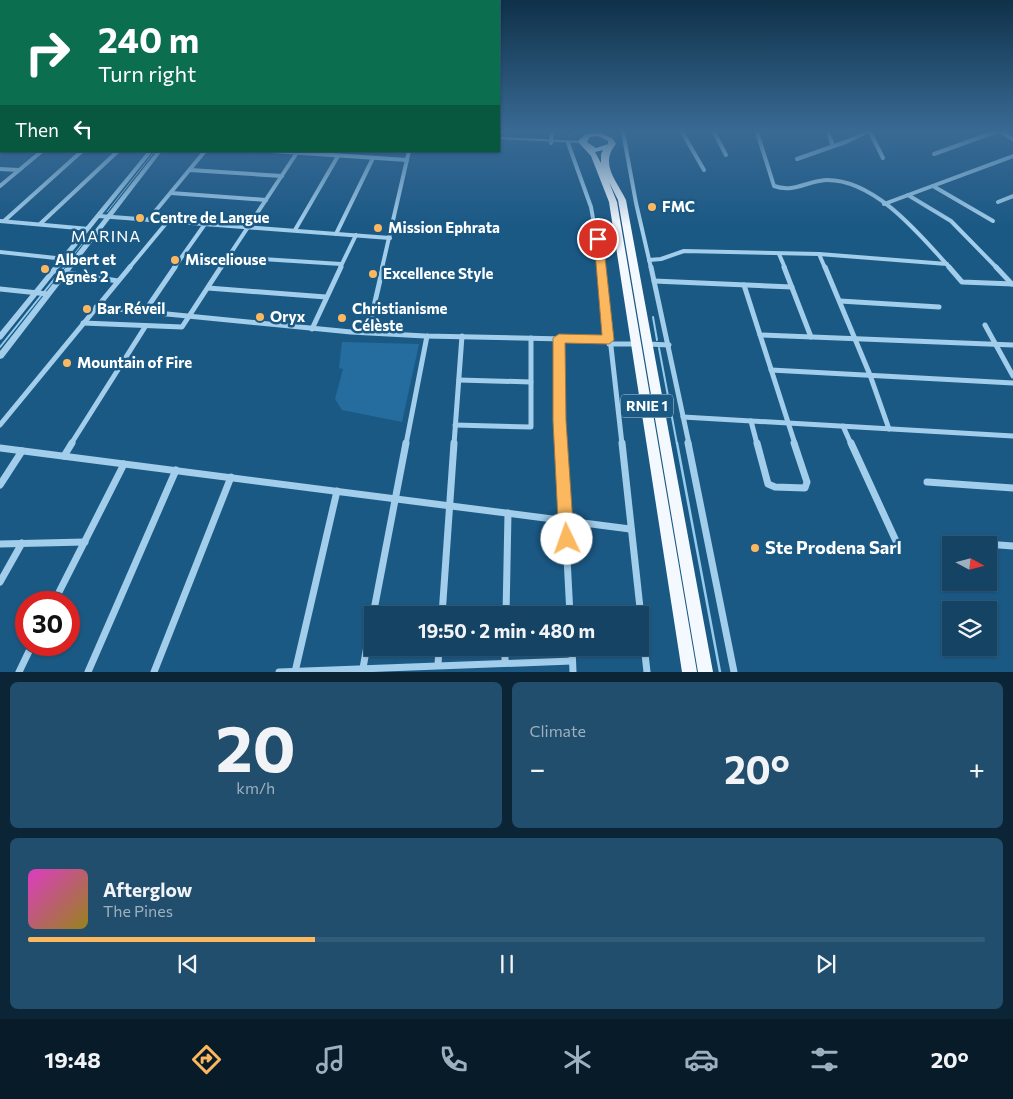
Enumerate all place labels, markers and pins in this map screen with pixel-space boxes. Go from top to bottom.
place label: FMC [662,197,695,215]
marker: FMC [646,201,658,213]
place label: Centre de Langue [150,208,270,226]
marker: Centre de Langue [134,212,146,224]
place label: Mission Ephrata [388,218,500,236]
pin [577,218,619,260]
marker: Mission Ephrata [372,222,384,234]
place label: Albert et Agnès 2 [55,250,116,285]
place label: Misceliouse [185,250,267,268]
marker: Misceliouse [169,254,181,266]
marker: Albert et Agnès 2 [39,263,51,275]
place label: Excellence Style [383,264,494,282]
marker: Excellence Style [367,268,379,280]
place label: Bar Réveil [97,299,165,317]
place label: Christianisme Célèste [352,299,448,334]
marker: Bar Réveil [81,303,93,315]
place label: Oryx [270,307,306,325]
marker: Oryx [254,311,266,323]
marker: Christianisme Célèste [336,312,348,324]
place label: Mountain of Fire [77,353,192,371]
marker: Mountain of Fire [61,357,73,369]
place label: Ste Prodena Sarl [765,536,902,558]
marker: Ste Prodena Sarl [749,542,761,554]

